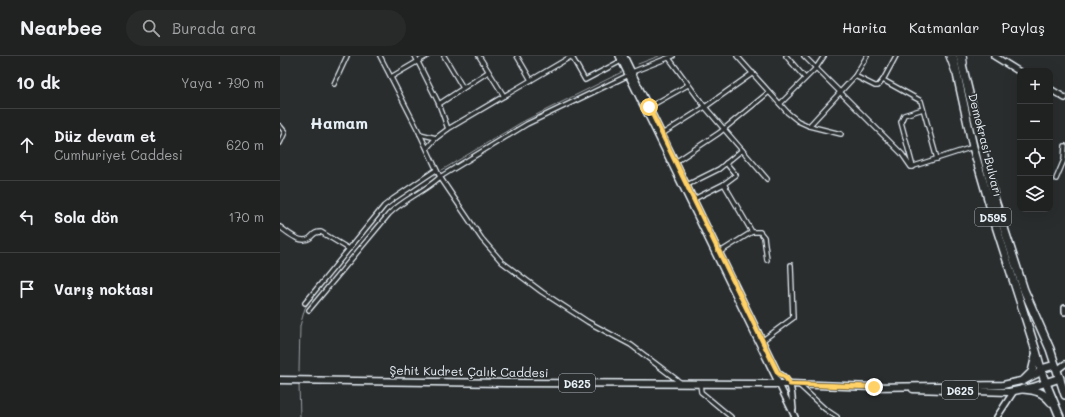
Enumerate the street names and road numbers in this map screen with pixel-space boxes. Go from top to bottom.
street label: Demokrasi Bulvarı [965,92,1007,198]
road number: D595 [975,208,1011,226]
street label: Şehit Kudret Çalık Caddesi [389,362,549,380]
road number: D625 [559,374,595,392]
road number: D625 [942,381,978,399]

